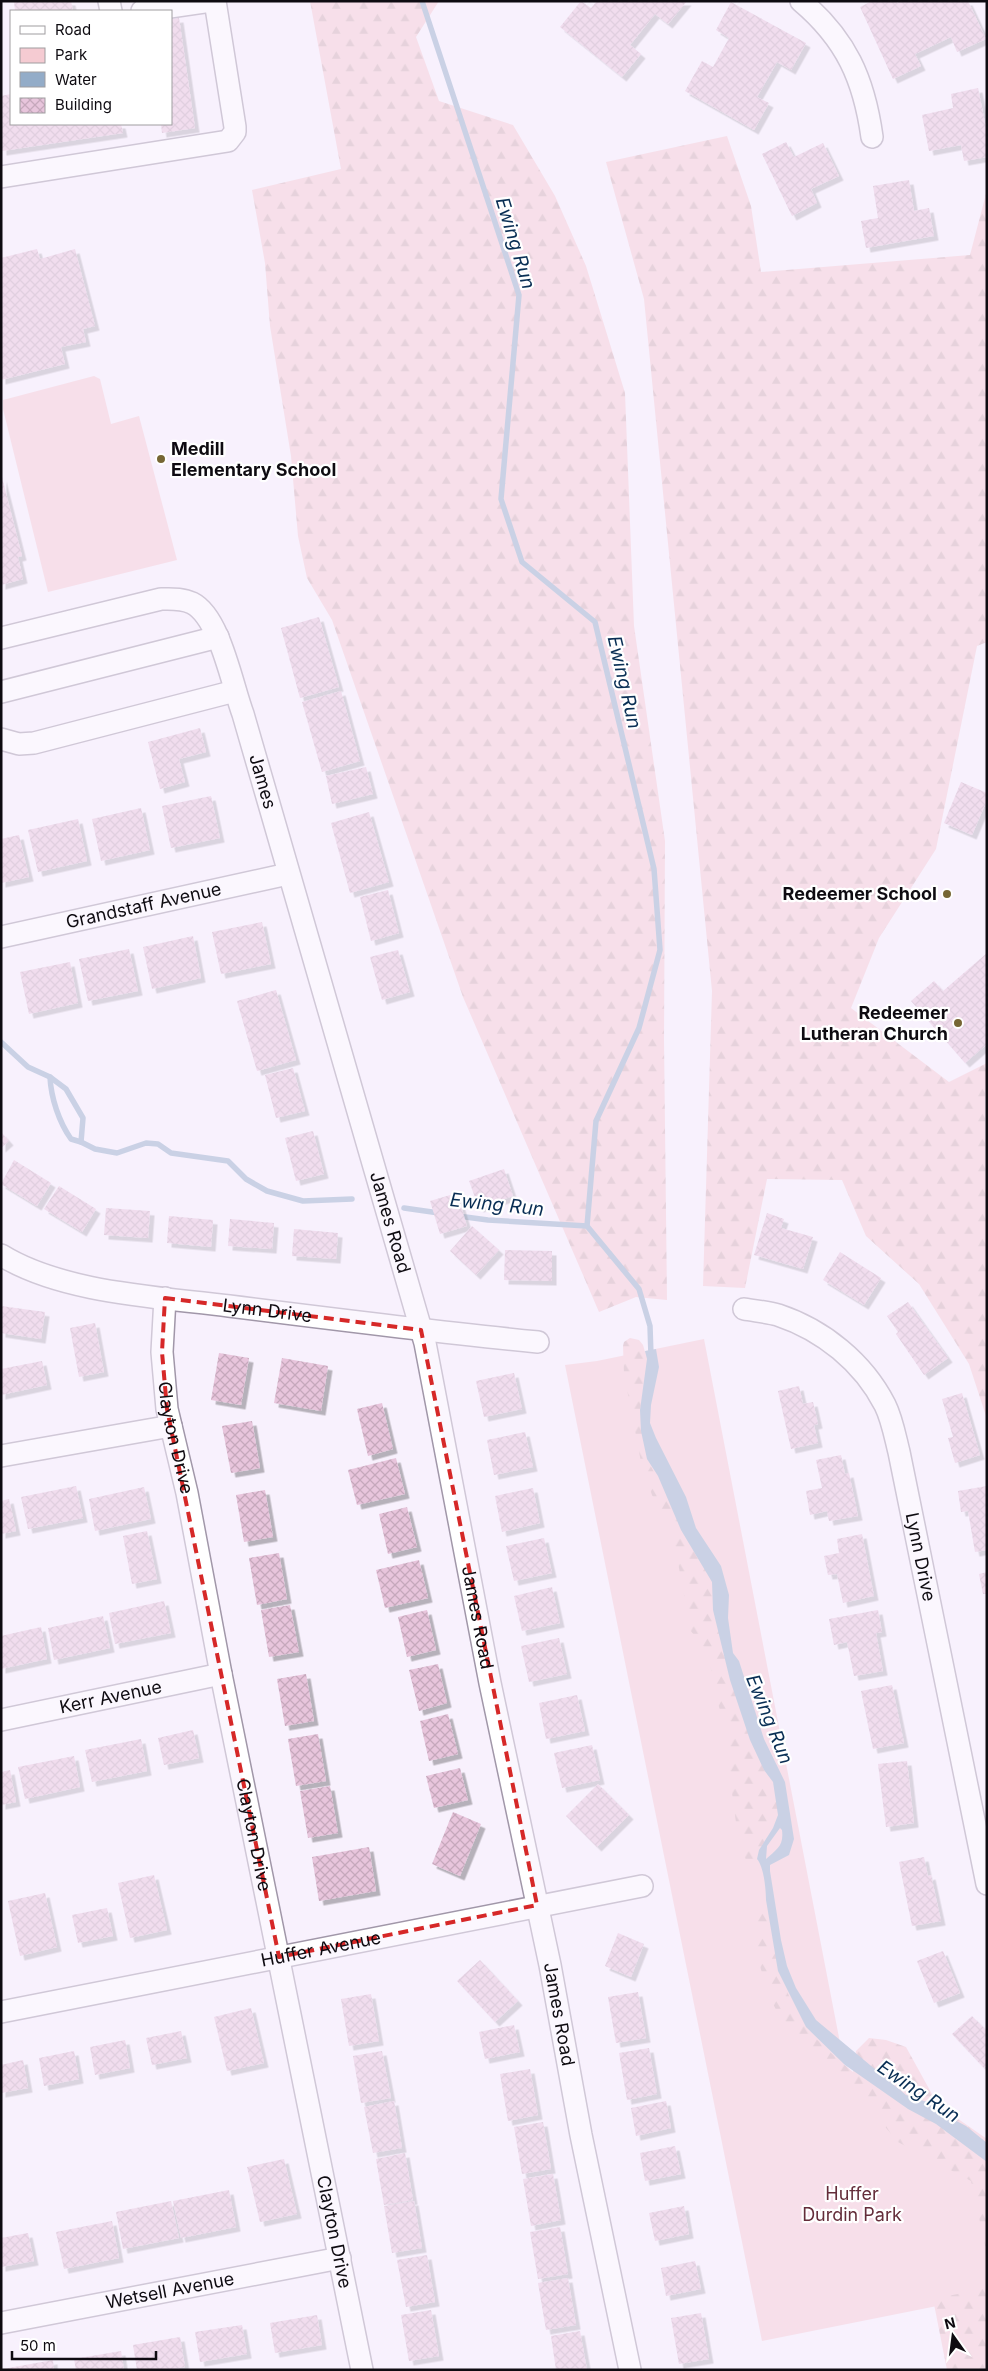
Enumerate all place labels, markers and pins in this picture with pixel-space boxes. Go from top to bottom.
place label: Medill Elementary School [171,438,336,480]
marker: Medill Elementary School [155,453,167,465]
place label: Redeemer School [783,883,937,904]
marker: Redeemer School [941,888,953,900]
place label: Redeemer Lutheran Church [801,1002,948,1044]
marker: Redeemer Lutheran Church [952,1017,964,1029]

